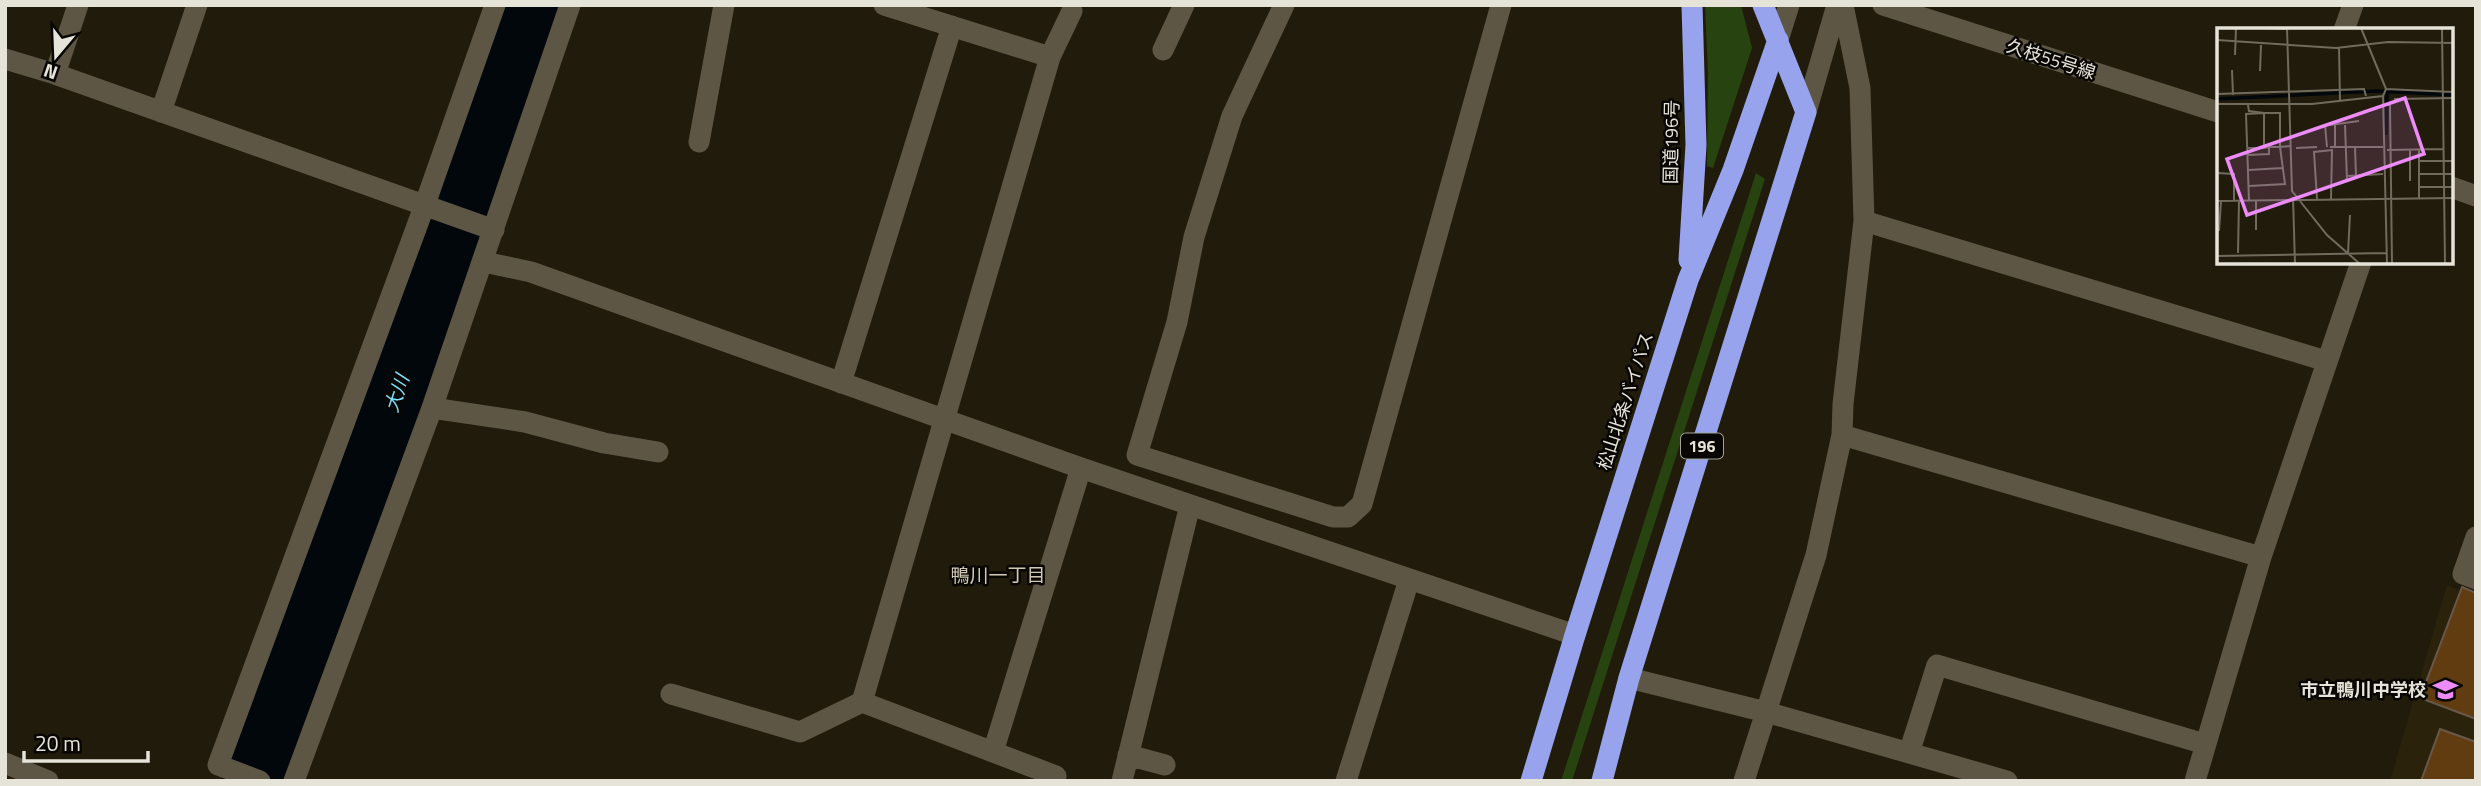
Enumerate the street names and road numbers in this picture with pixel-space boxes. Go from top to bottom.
street label: 久枝55号線 [2003,32,2099,86]
street label: 国道196号 [1657,100,1685,184]
street label: 松山北条バイパス [1590,329,1660,473]
road number: 196 [1681,434,1723,458]

